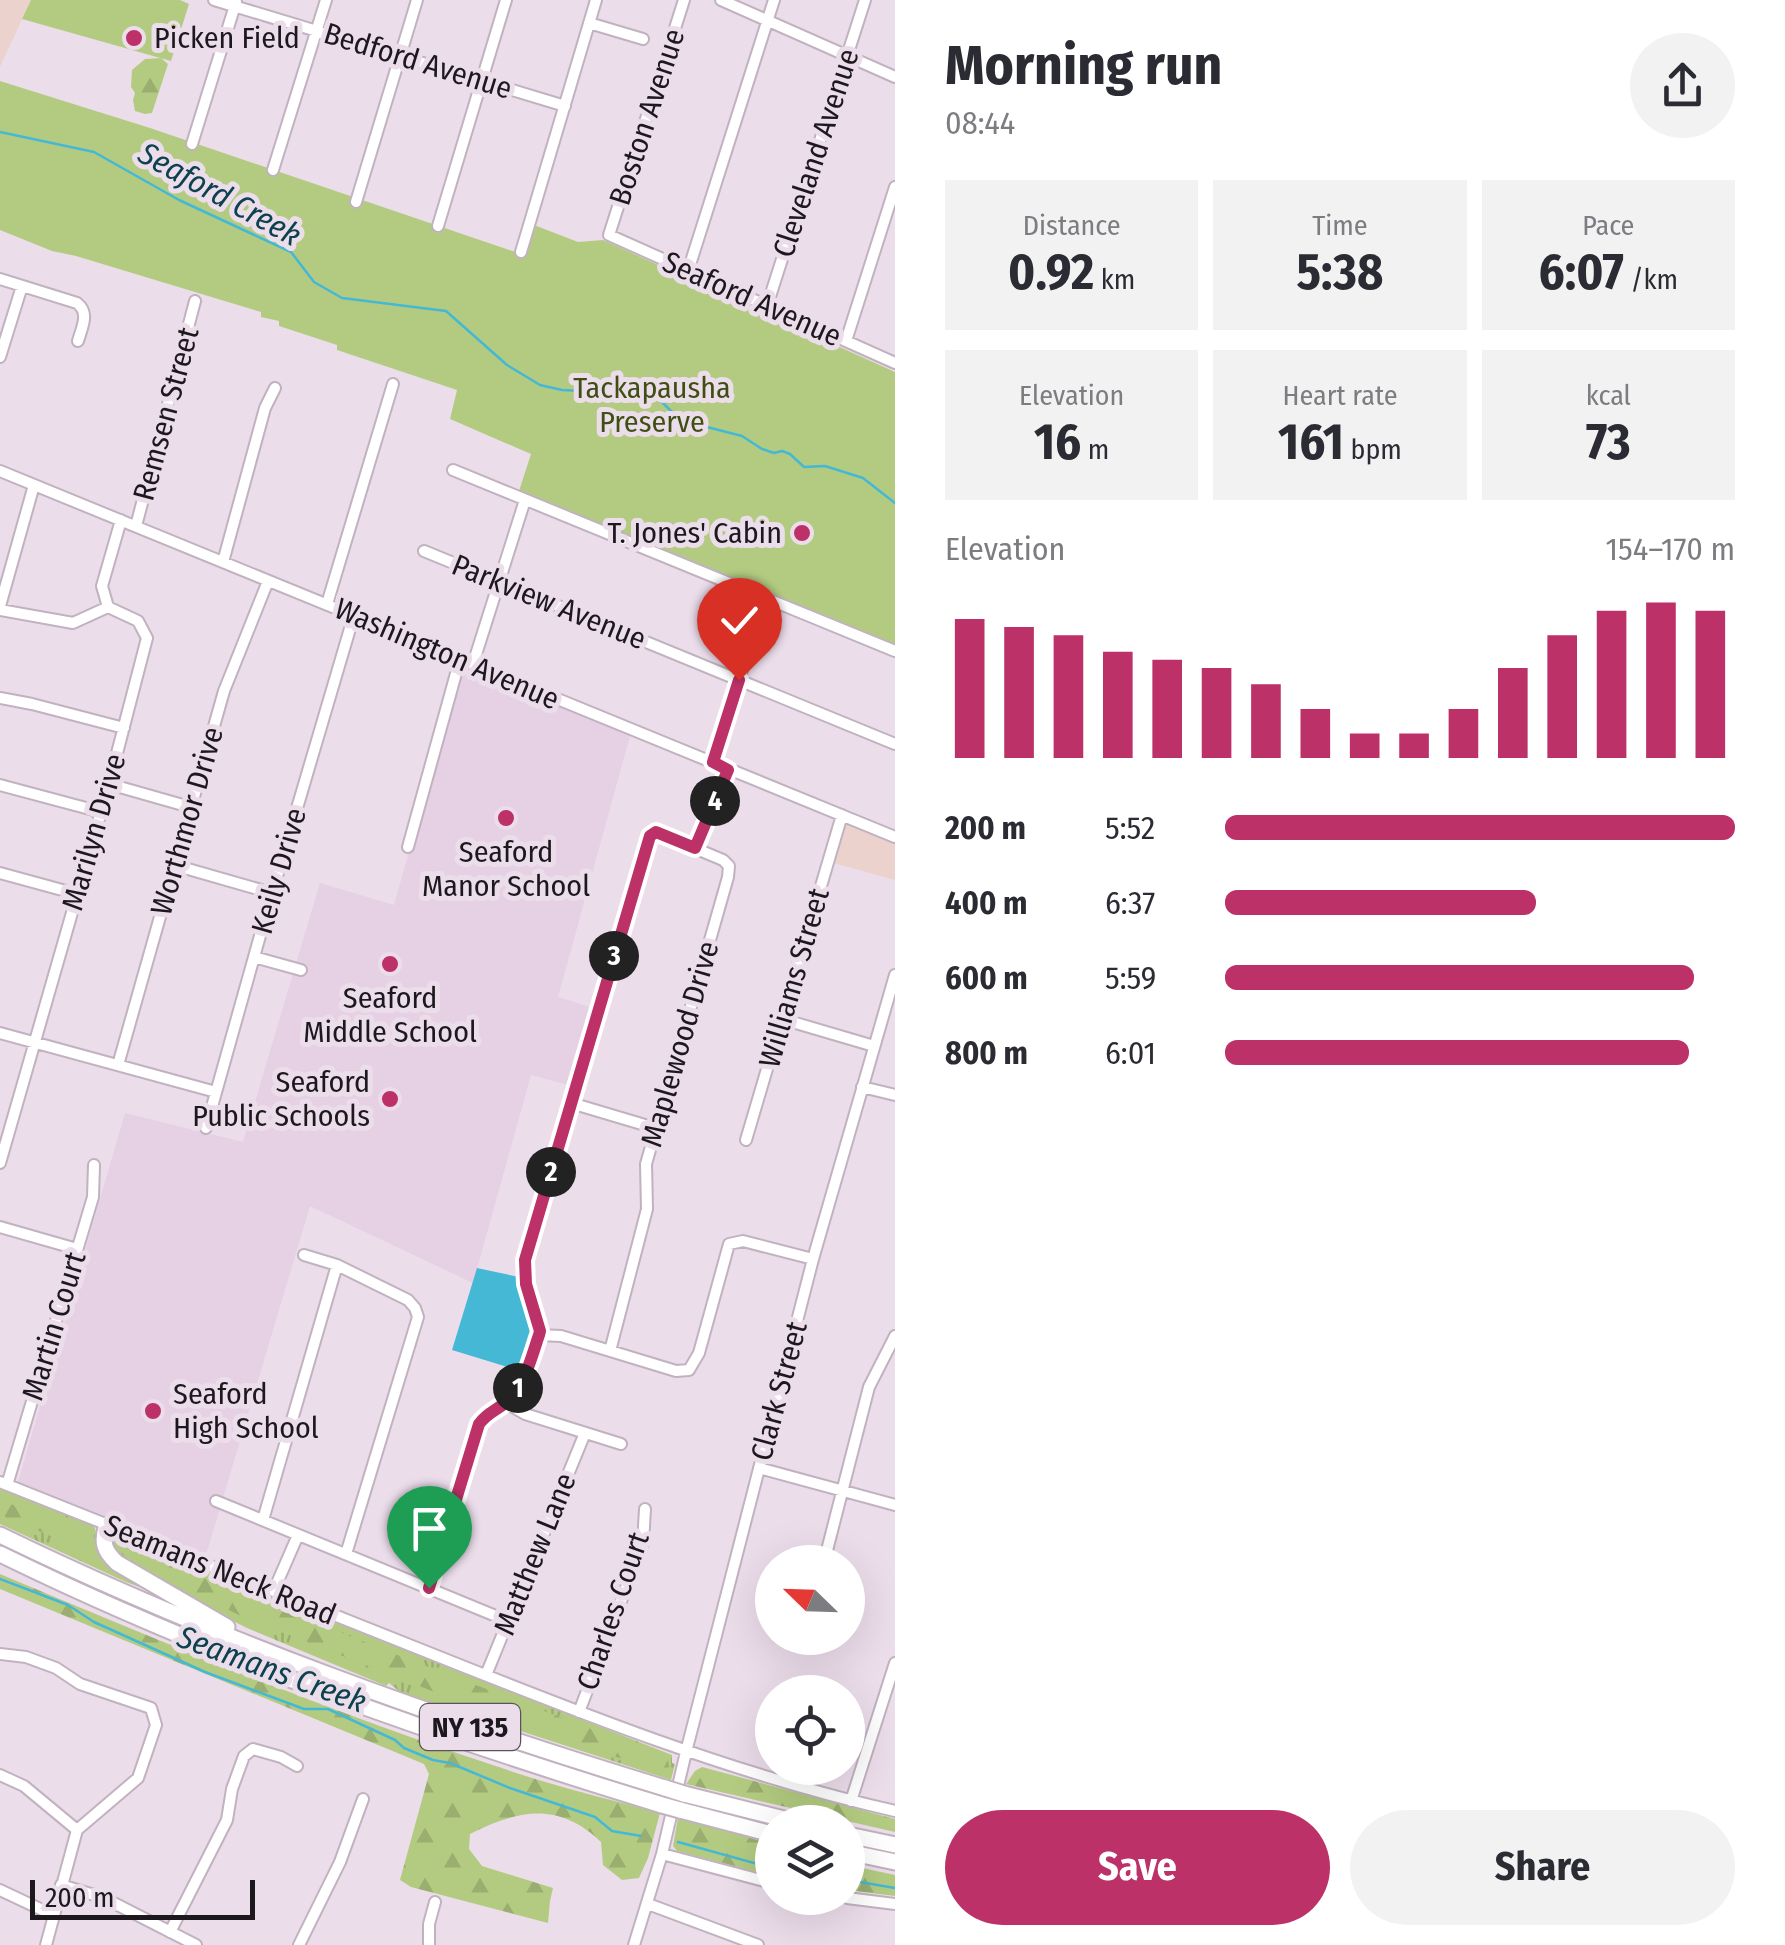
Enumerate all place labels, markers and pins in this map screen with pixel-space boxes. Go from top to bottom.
place label: Picken Field [154,20,300,56]
marker: Picken Field [123,27,145,49]
place label: T. Jones' Cabin [607,515,782,551]
marker: T. Jones' Cabin [791,522,813,544]
pin [697,578,782,681]
pin: 4 [690,776,740,826]
marker: Seaford Manor School [495,807,517,829]
place label: Seaford Manor School [422,834,590,904]
pin: 3 [589,931,639,981]
marker: Seaford Middle School [379,953,401,975]
place label: Seaford Middle School [303,980,477,1050]
place label: Seaford Public Schools [192,1064,370,1134]
marker: Seaford Public Schools [379,1088,401,1110]
pin: 2 [526,1147,576,1197]
pin: 1 [493,1363,543,1413]
place label: Seaford High School [173,1376,319,1446]
marker: Seaford High School [142,1400,164,1422]
pin [387,1486,472,1589]

